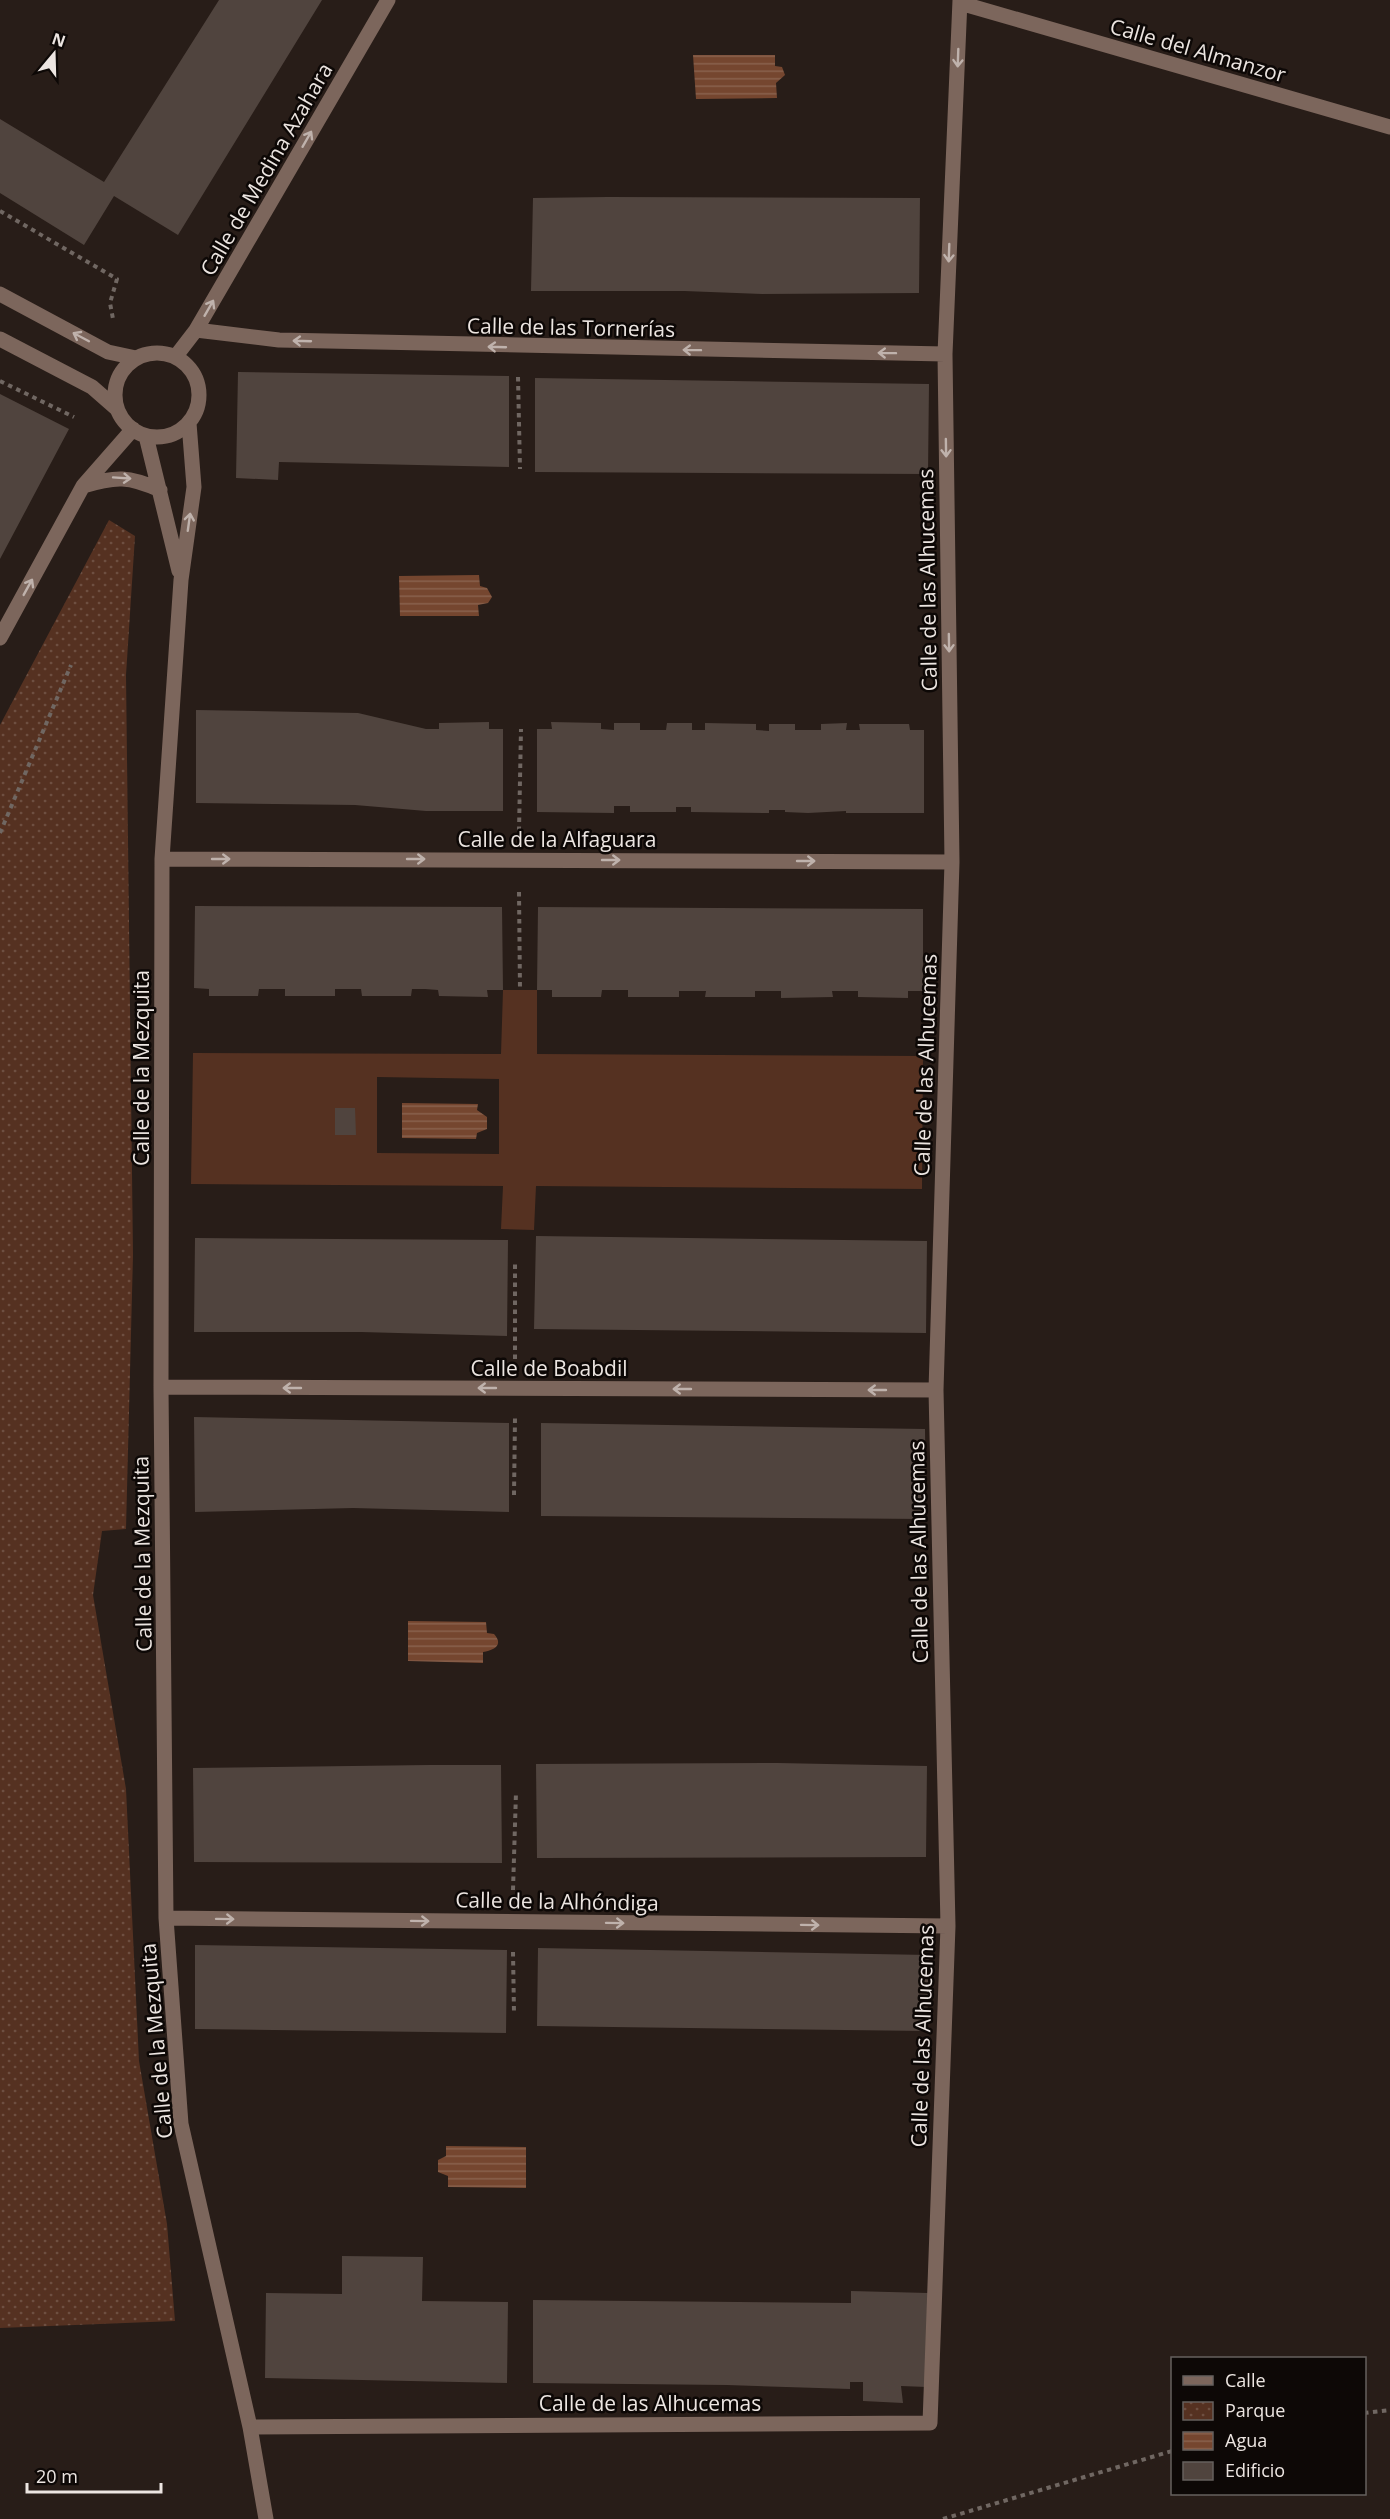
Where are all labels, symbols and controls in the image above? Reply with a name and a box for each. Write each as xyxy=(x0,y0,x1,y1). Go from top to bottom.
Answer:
street label: Calle del Almanzor xyxy=(1107,11,1290,89)
north arrow xyxy=(24,24,84,84)
text: N xyxy=(49,27,69,52)
one-way arrow xyxy=(952,48,963,68)
street label: Calle de Medina Azahara xyxy=(194,58,338,280)
one-way arrow xyxy=(301,131,313,148)
one-way arrow xyxy=(944,243,955,263)
one-way arrow xyxy=(203,300,215,317)
street label: Calle de las Tornerías xyxy=(467,311,675,343)
one-way arrow xyxy=(73,331,91,343)
one-way arrow xyxy=(292,335,312,347)
one-way arrow xyxy=(487,341,507,352)
one-way arrow xyxy=(682,344,702,356)
one-way arrow xyxy=(877,347,897,359)
one-way arrow xyxy=(941,438,952,458)
street label: Calle de las Alhucemas xyxy=(911,468,943,692)
one-way arrow xyxy=(112,473,132,484)
one-way arrow xyxy=(183,513,194,532)
one-way arrow xyxy=(22,579,34,596)
one-way arrow xyxy=(943,633,955,653)
street label: Calle de la Alfaguara xyxy=(458,825,656,853)
one-way arrow xyxy=(210,853,230,865)
one-way arrow xyxy=(405,853,425,865)
one-way arrow xyxy=(600,854,620,866)
one-way arrow xyxy=(795,855,815,867)
street label: Calle de las Alhucemas xyxy=(907,953,943,1177)
street label: Calle de la Mezquita xyxy=(127,970,155,1166)
street label: Calle de Boabdil xyxy=(470,1354,628,1382)
one-way arrow xyxy=(283,1382,303,1394)
one-way arrow xyxy=(478,1382,498,1394)
one-way arrow xyxy=(673,1383,693,1395)
one-way arrow xyxy=(868,1384,888,1396)
street label: Calle de las Alhucemas xyxy=(902,1440,934,1664)
street label: Calle de la Mezquita xyxy=(126,1456,158,1652)
street label: Calle de la Alhóndiga xyxy=(455,1885,659,1917)
one-way arrow xyxy=(214,1913,234,1924)
one-way arrow xyxy=(409,1915,429,1926)
one-way arrow xyxy=(604,1917,624,1929)
one-way arrow xyxy=(799,1919,819,1931)
street label: Calle de las Alhucemas xyxy=(904,1924,940,2148)
street label: Calle de la Mezquita xyxy=(134,1942,178,2140)
legend xyxy=(1171,2357,1366,2495)
text: Calle xyxy=(1225,2368,1266,2392)
street label: Calle de las Alhucemas xyxy=(539,2389,761,2417)
text: Parque xyxy=(1225,2398,1285,2422)
text: Agua xyxy=(1225,2428,1267,2452)
scale bar xyxy=(27,2456,160,2494)
text: Edificio xyxy=(1225,2458,1285,2482)
text: 20 m xyxy=(36,2464,78,2488)

